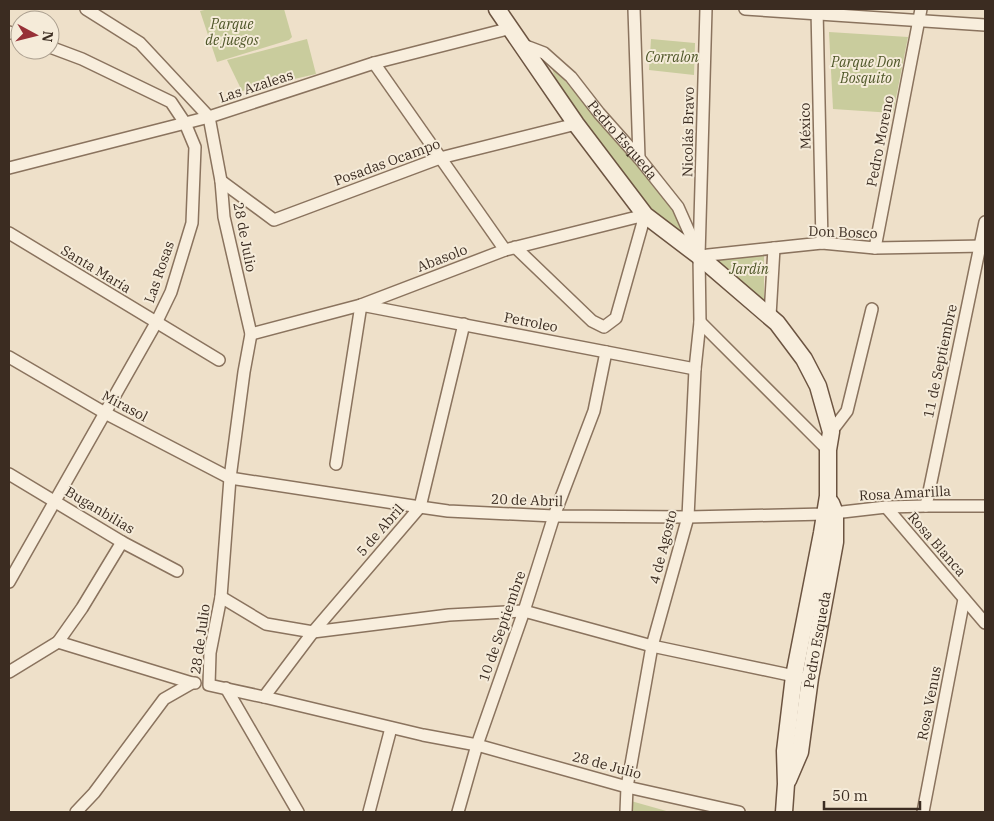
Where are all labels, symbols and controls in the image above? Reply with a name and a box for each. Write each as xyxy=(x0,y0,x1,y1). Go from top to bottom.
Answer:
north arrow xyxy=(10,10,60,60)
park label: Parque de juegos xyxy=(205,15,259,49)
text: N xyxy=(38,30,58,43)
park label: Corralon xyxy=(645,48,699,66)
park label: Parque Don Bosquito xyxy=(830,53,901,87)
street label: Las Azaleas xyxy=(217,66,296,106)
street label: Nicolás Bravo xyxy=(678,87,698,177)
street label: Pedro Moreno xyxy=(862,94,898,188)
street label: Pedro Esqueda xyxy=(584,97,662,183)
street label: México xyxy=(796,102,814,150)
street label: Posadas Ocampo xyxy=(331,134,443,190)
street label: 28 de Julio xyxy=(229,201,261,274)
street label: Don Bosco xyxy=(808,222,878,242)
street label: Las Rosas xyxy=(140,238,178,305)
street label: Abasolo xyxy=(414,240,470,276)
street label: Santa María xyxy=(58,241,135,297)
park label: Jardín xyxy=(728,260,769,278)
street label: 11 de Septiembre xyxy=(919,302,961,420)
street label: Petroleo xyxy=(502,308,560,336)
street label: Mirasol xyxy=(99,386,151,426)
street label: Buganbilias xyxy=(62,482,138,538)
street label: Rosa Amarilla xyxy=(859,482,952,504)
street label: 20 de Abril xyxy=(491,490,563,510)
street label: 5 de Abril xyxy=(352,500,408,560)
street label: 4 de Agosto xyxy=(645,508,681,586)
street label: Rosa Blanca xyxy=(904,508,970,580)
street label: 10 de Septiembre xyxy=(475,568,529,684)
street label: Pedro Esqueda xyxy=(800,589,835,690)
street label: 28 de Julio xyxy=(186,603,214,675)
street label: Rosa Venus xyxy=(913,664,945,742)
street label: 28 de Julio xyxy=(570,747,644,783)
scale bar xyxy=(824,778,920,810)
text: 50 m xyxy=(832,786,868,805)

